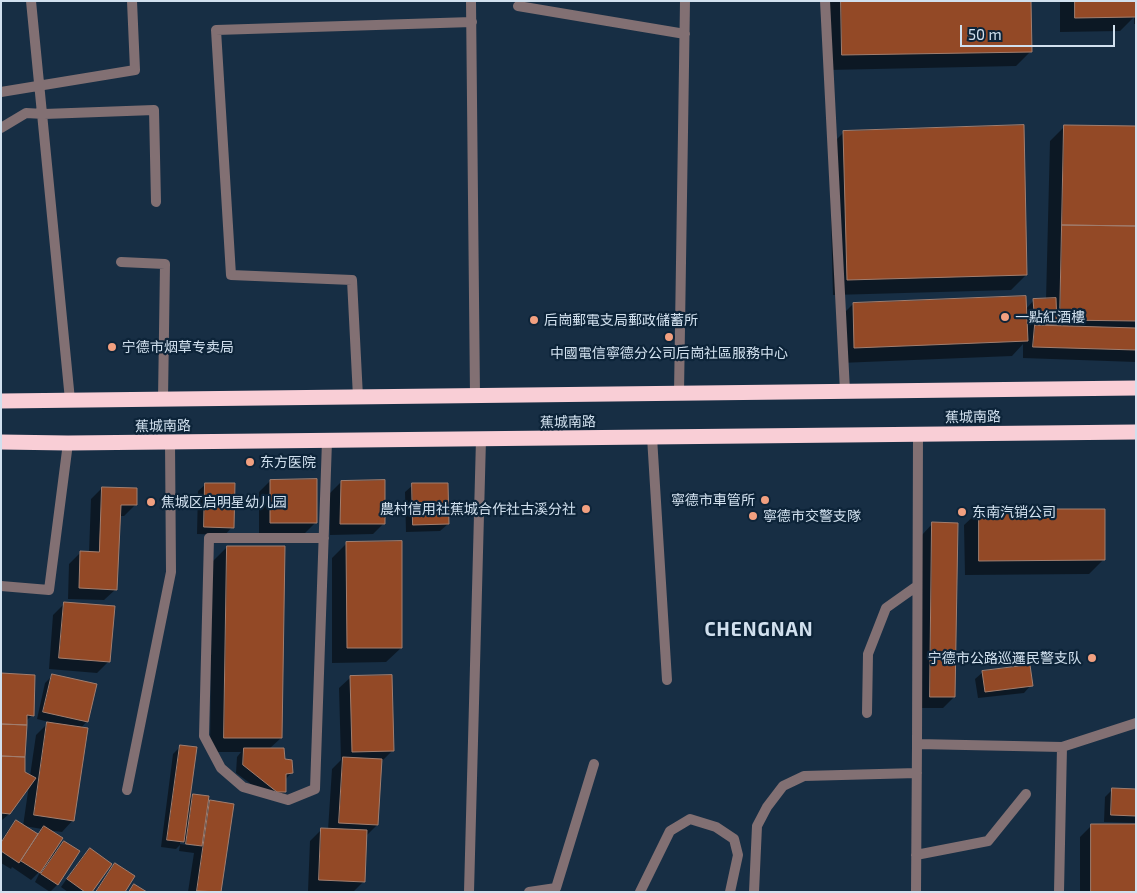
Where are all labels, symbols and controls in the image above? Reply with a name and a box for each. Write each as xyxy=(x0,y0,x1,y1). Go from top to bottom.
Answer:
scale bar xyxy=(962,15,1117,47)
text: 50 m xyxy=(968,25,1002,43)
place label: 一點紅酒樓 xyxy=(1015,309,1085,325)
marker: 一點紅酒樓 xyxy=(999,311,1011,323)
place label: 后崗郵電支局郵政儲蓄所 xyxy=(544,312,698,328)
marker: 后崗郵電支局郵政儲蓄所 xyxy=(528,314,540,326)
marker: 中國電信寧德分公司后崗社區服務中心 xyxy=(663,331,675,343)
place label: 宁德市烟草专卖局 xyxy=(122,339,234,355)
marker: 宁德市烟草专卖局 xyxy=(106,341,118,353)
place label: 中國電信寧德分公司后崗社區服務中心 xyxy=(550,345,788,361)
street label: 蕉城南路 xyxy=(945,408,1001,426)
street label: 蕉城南路 xyxy=(540,413,596,431)
street label: 蕉城南路 xyxy=(135,417,191,435)
place label: 东方医院 xyxy=(260,454,316,470)
marker: 东方医院 xyxy=(244,456,256,468)
place label: 寧德市車管所 xyxy=(671,492,755,508)
place label: 焦城区启明星幼儿园 xyxy=(161,494,287,510)
marker: 寧德市車管所 xyxy=(759,494,771,506)
marker: 焦城区启明星幼儿园 xyxy=(145,496,157,508)
place label: 農村信用社蕉城合作社古溪分社 xyxy=(380,501,576,517)
marker: 農村信用社蕉城合作社古溪分社 xyxy=(580,503,592,515)
place label: 东南汽销公司 xyxy=(972,504,1056,520)
marker: 东南汽销公司 xyxy=(956,506,968,518)
place label: 寧德市交警支隊 xyxy=(763,508,861,524)
marker: 寧德市交警支隊 xyxy=(747,510,759,522)
district label: CHENGNAN xyxy=(703,619,815,641)
place label: 宁德市公路巡邏民警支队 xyxy=(928,650,1082,666)
marker: 宁德市公路巡邏民警支队 xyxy=(1086,652,1098,664)

